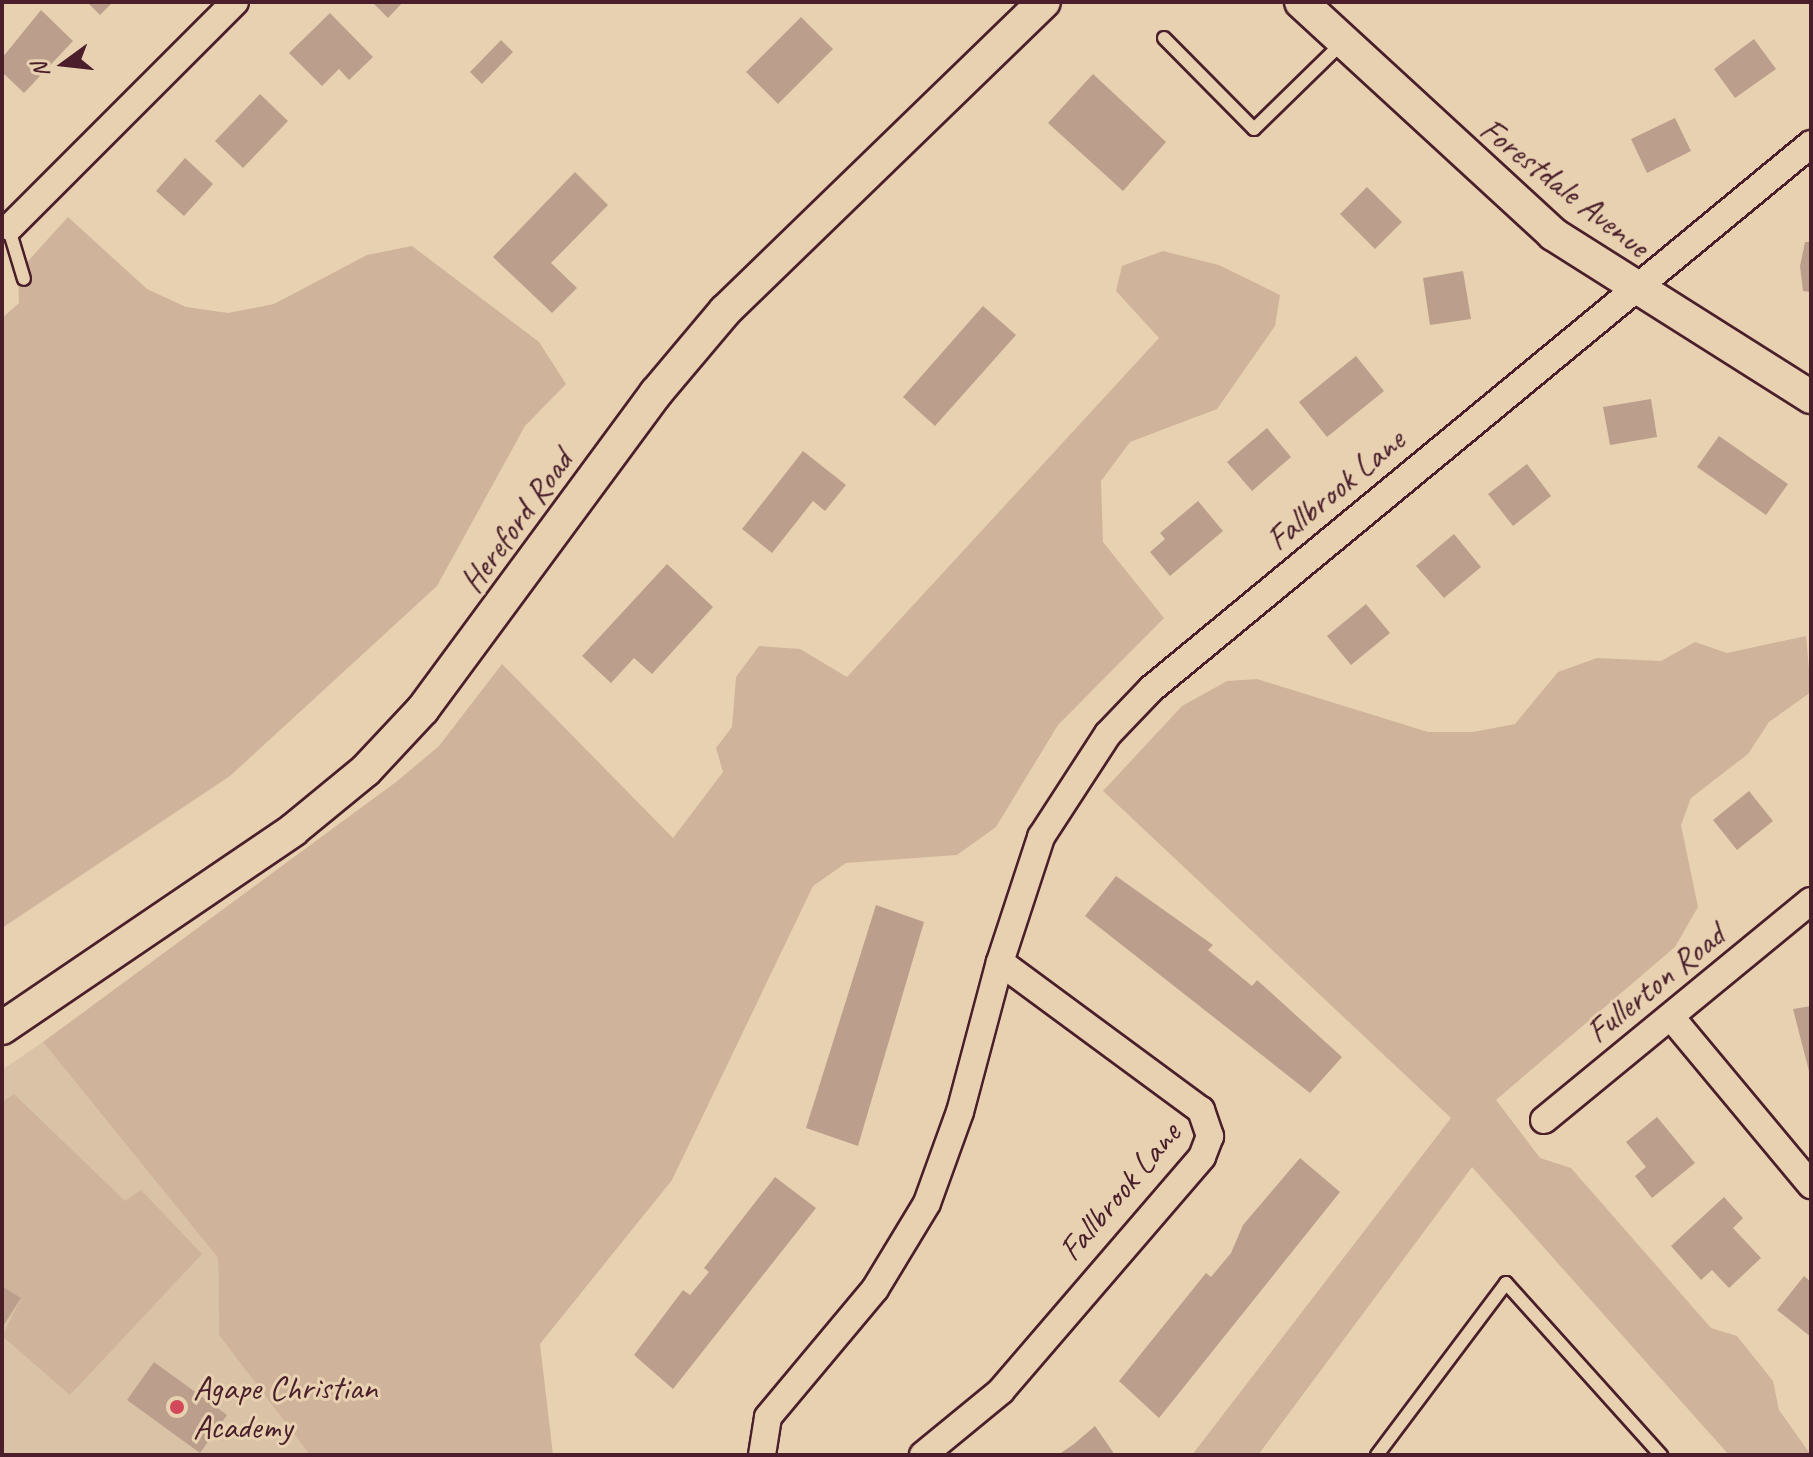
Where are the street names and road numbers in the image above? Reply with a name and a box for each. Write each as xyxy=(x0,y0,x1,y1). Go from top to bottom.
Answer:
street label: Forestdale Avenue xyxy=(1472,108,1658,266)
street label: Fallbrook Lane xyxy=(1257,419,1413,559)
street label: Hereford Road xyxy=(451,442,581,600)
street label: Fullerton Road xyxy=(1577,915,1733,1051)
street label: Fallbrook Lane xyxy=(1049,1113,1189,1269)

